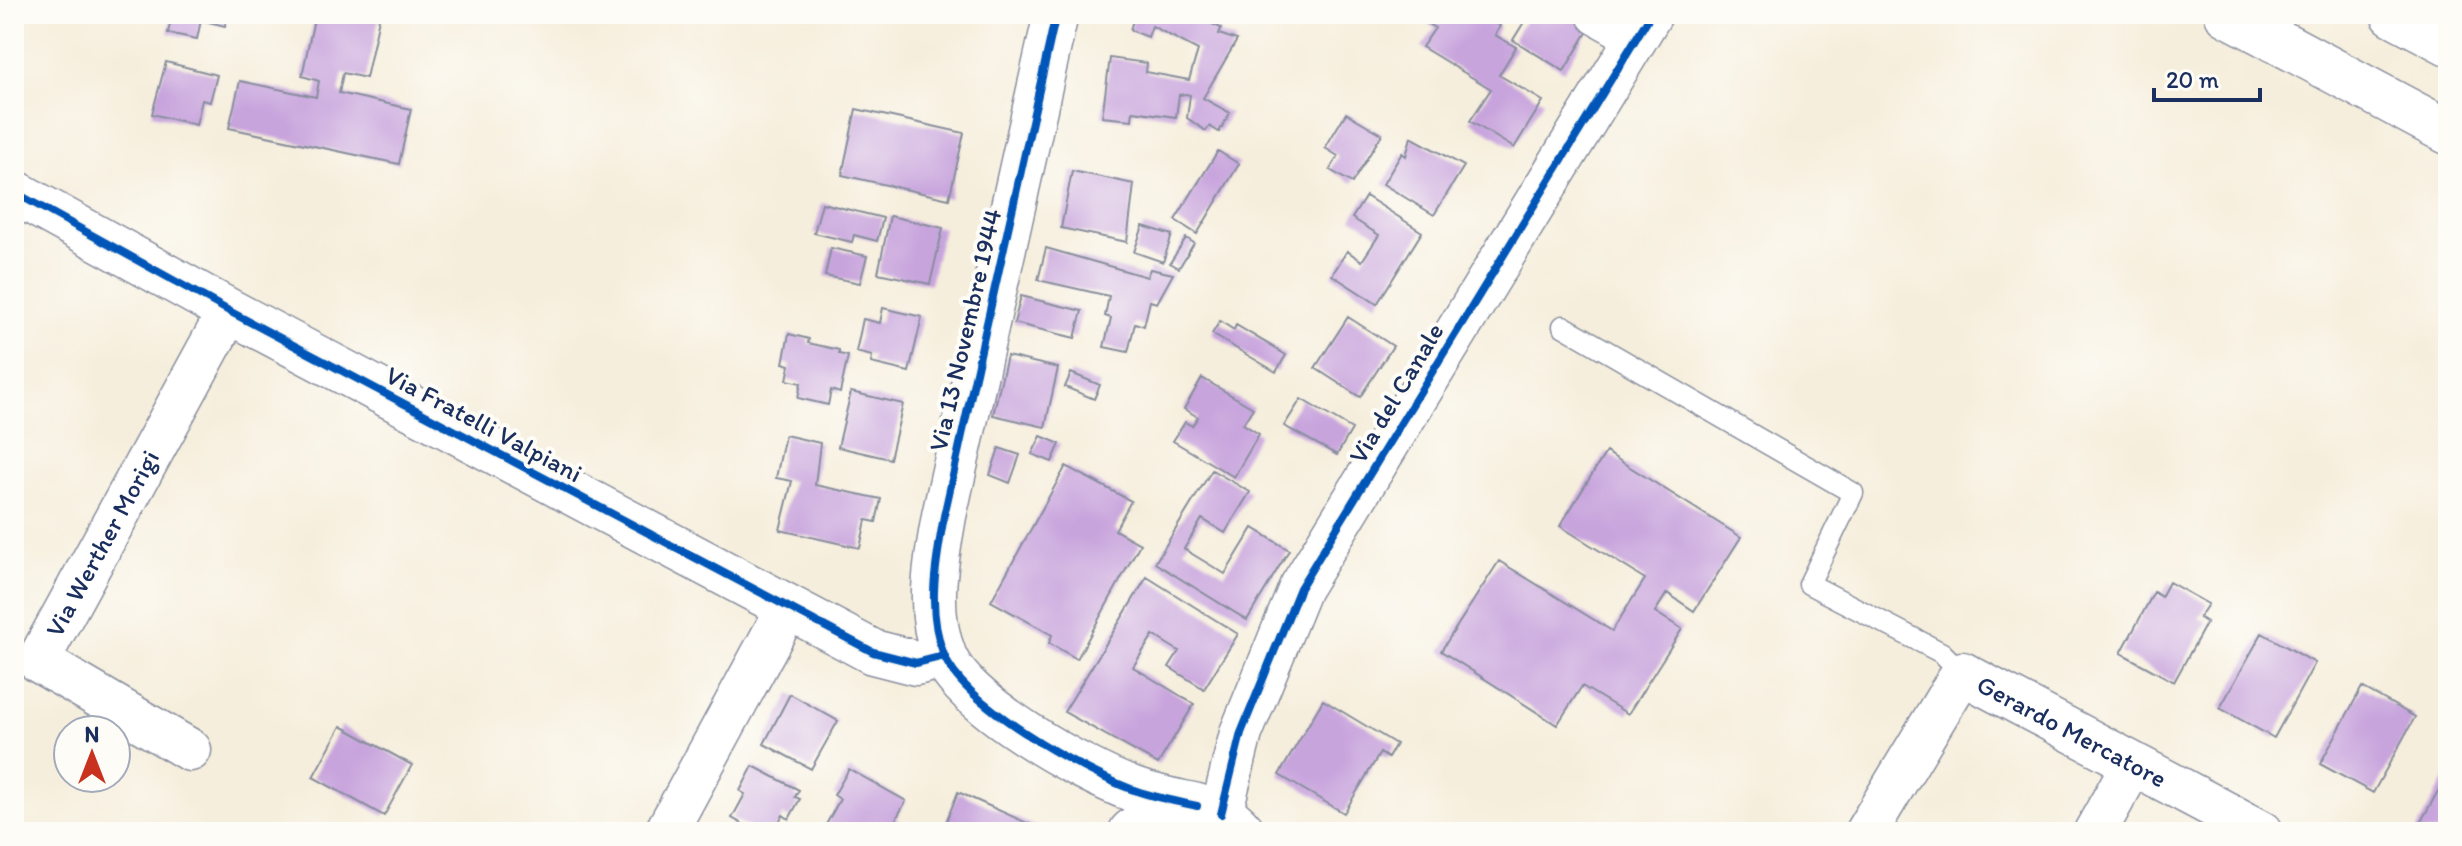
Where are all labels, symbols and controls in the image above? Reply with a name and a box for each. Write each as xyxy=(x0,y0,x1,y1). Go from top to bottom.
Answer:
scale bar xyxy=(2154,52,2260,102)
text: 20 m xyxy=(2166,65,2219,94)
street label: Via 13 Novembre 1944 xyxy=(922,205,1009,454)
street label: Via del Canale xyxy=(1341,317,1451,469)
street label: Via Fratelli Valpiani xyxy=(380,359,588,489)
street label: Via Werther Morigi xyxy=(38,445,166,642)
street label: Gerardo Mercatore xyxy=(1971,668,2172,795)
north arrow xyxy=(52,714,132,794)
text: N xyxy=(85,721,99,748)

